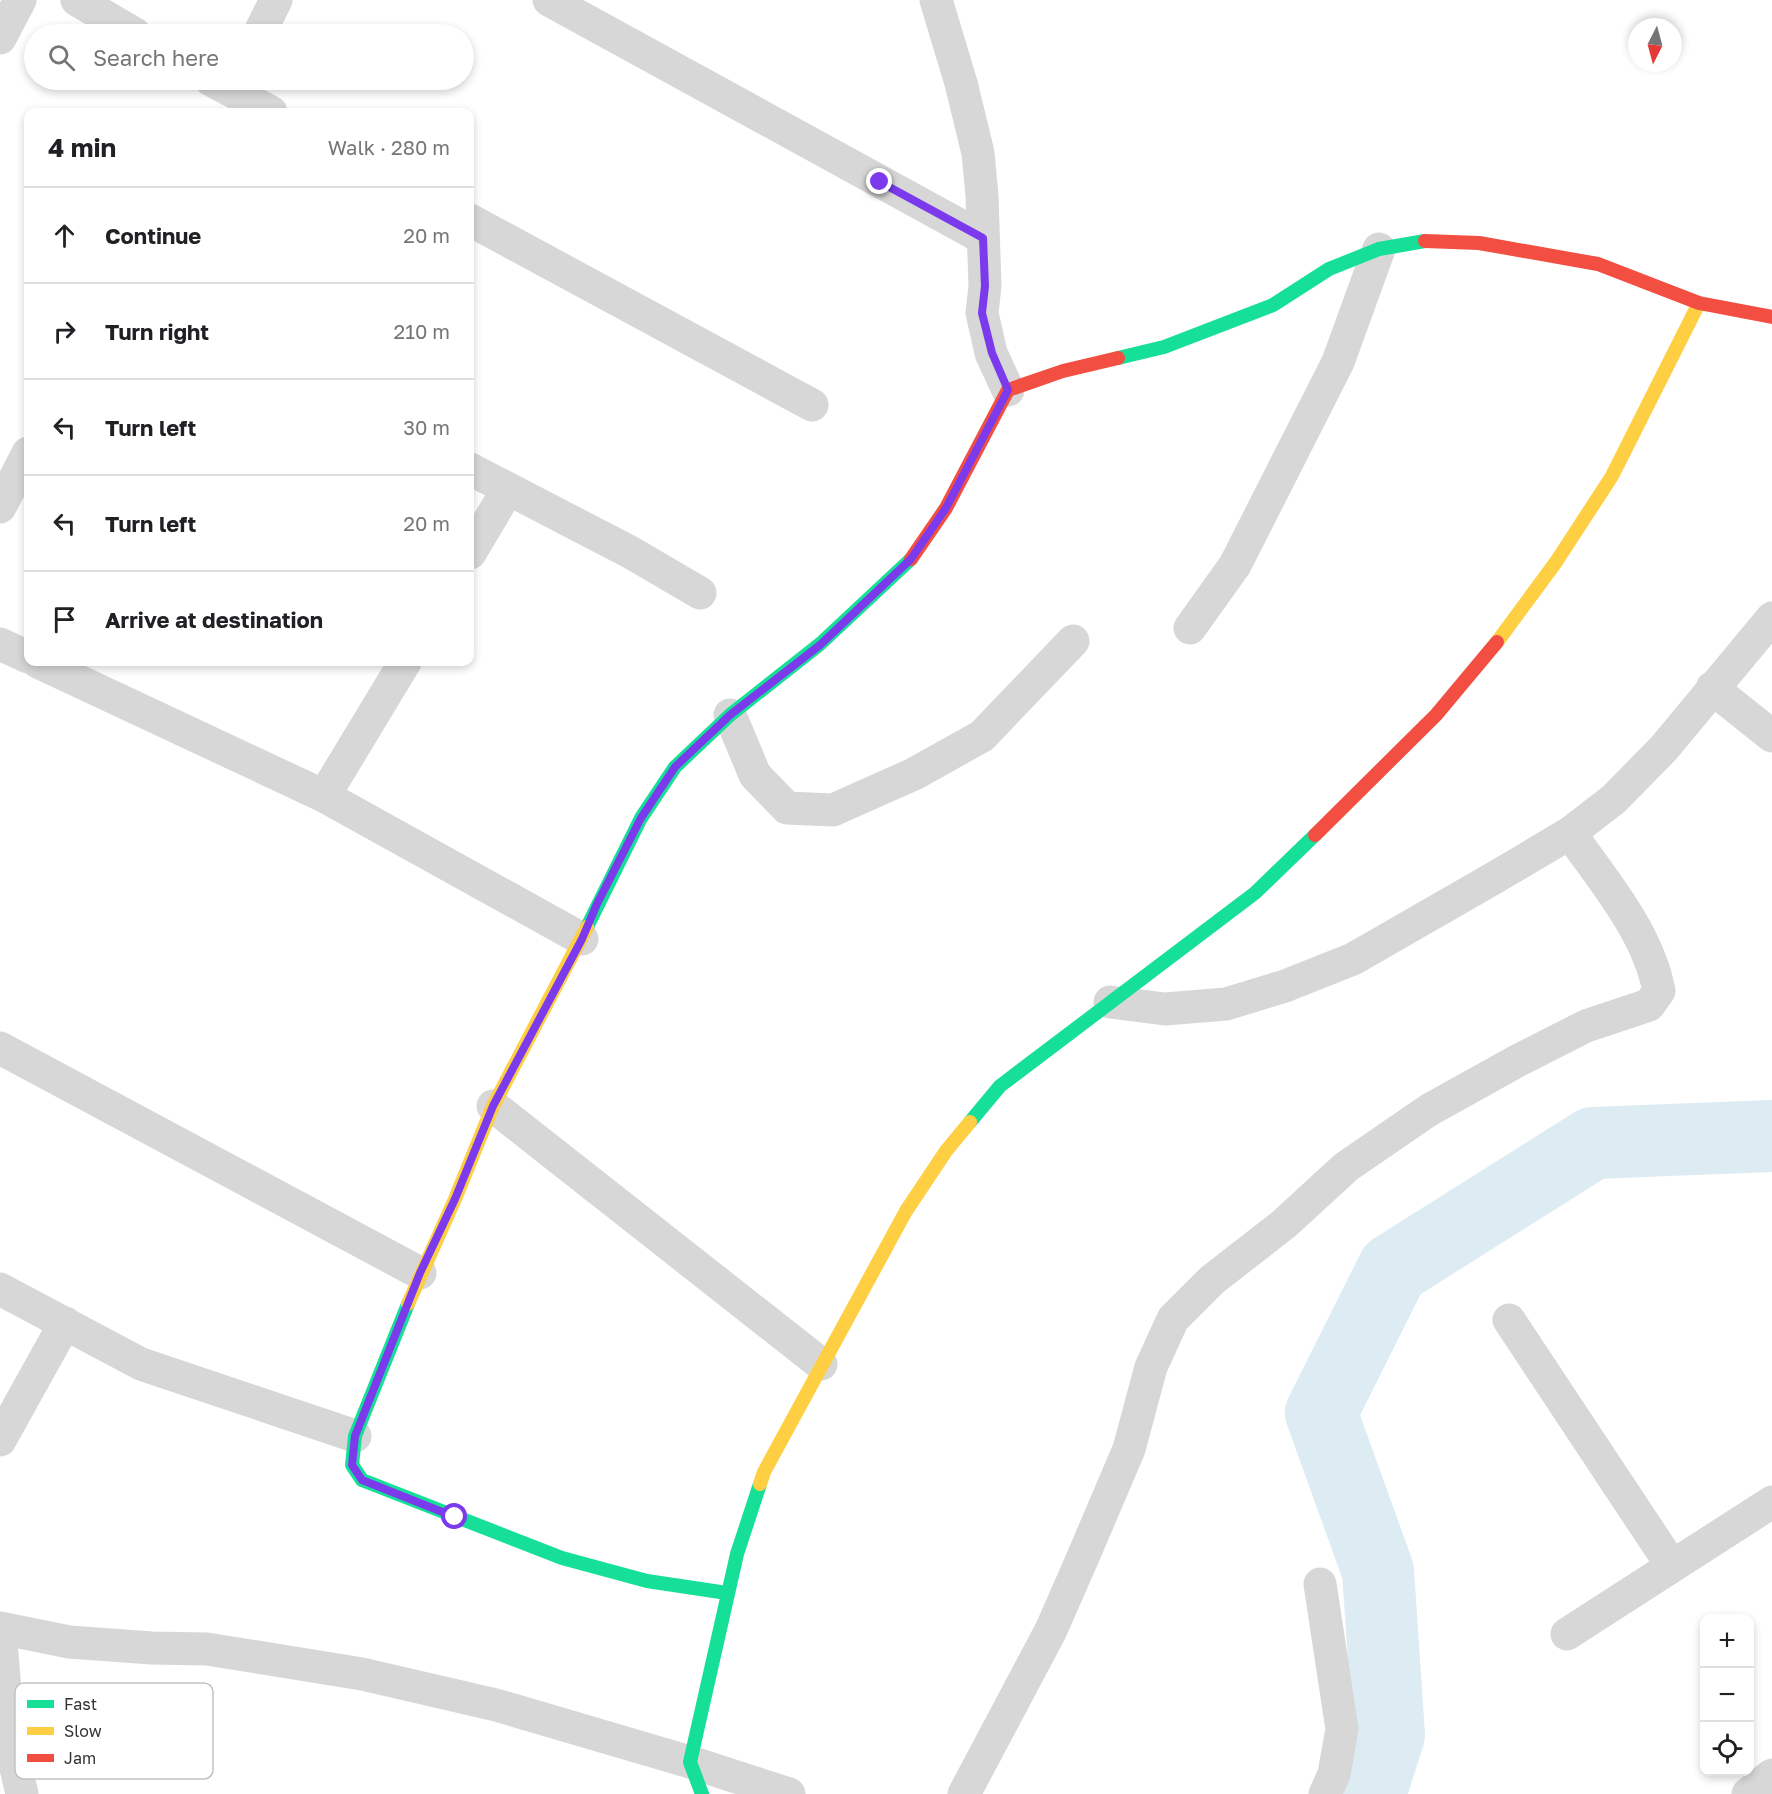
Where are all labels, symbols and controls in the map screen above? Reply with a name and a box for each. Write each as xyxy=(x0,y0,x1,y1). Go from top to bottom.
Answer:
north arrow xyxy=(1628,18,1682,72)
search box xyxy=(24,24,474,90)
icon: search xyxy=(45,41,78,74)
text: Search here xyxy=(93,44,219,71)
text: 4 min xyxy=(48,132,116,163)
text: Walk · 280 m xyxy=(328,135,450,159)
route end xyxy=(866,168,892,194)
icon: ahead xyxy=(48,219,81,252)
text: Continue xyxy=(105,222,201,249)
text: 20 m xyxy=(403,223,450,247)
icon: right xyxy=(48,315,81,348)
text: Turn right xyxy=(105,318,209,345)
text: 210 m xyxy=(394,319,450,343)
icon: left xyxy=(48,411,81,444)
text: Turn left xyxy=(105,414,196,441)
text: 30 m xyxy=(403,415,450,439)
icon: left xyxy=(48,507,81,540)
text: Turn left xyxy=(105,510,196,537)
text: 20 m xyxy=(403,511,450,535)
icon: arrive xyxy=(48,603,81,636)
text: Arrive at destination xyxy=(105,606,323,633)
route start xyxy=(441,1503,467,1529)
map controls xyxy=(1700,1614,1754,1776)
button: + xyxy=(1700,1614,1754,1668)
button: − xyxy=(1700,1668,1754,1722)
legend xyxy=(15,1683,213,1779)
text: Fast xyxy=(64,1694,97,1714)
text: Slow xyxy=(64,1721,102,1741)
button: locate xyxy=(1700,1722,1754,1776)
text: Jam xyxy=(64,1748,96,1768)

